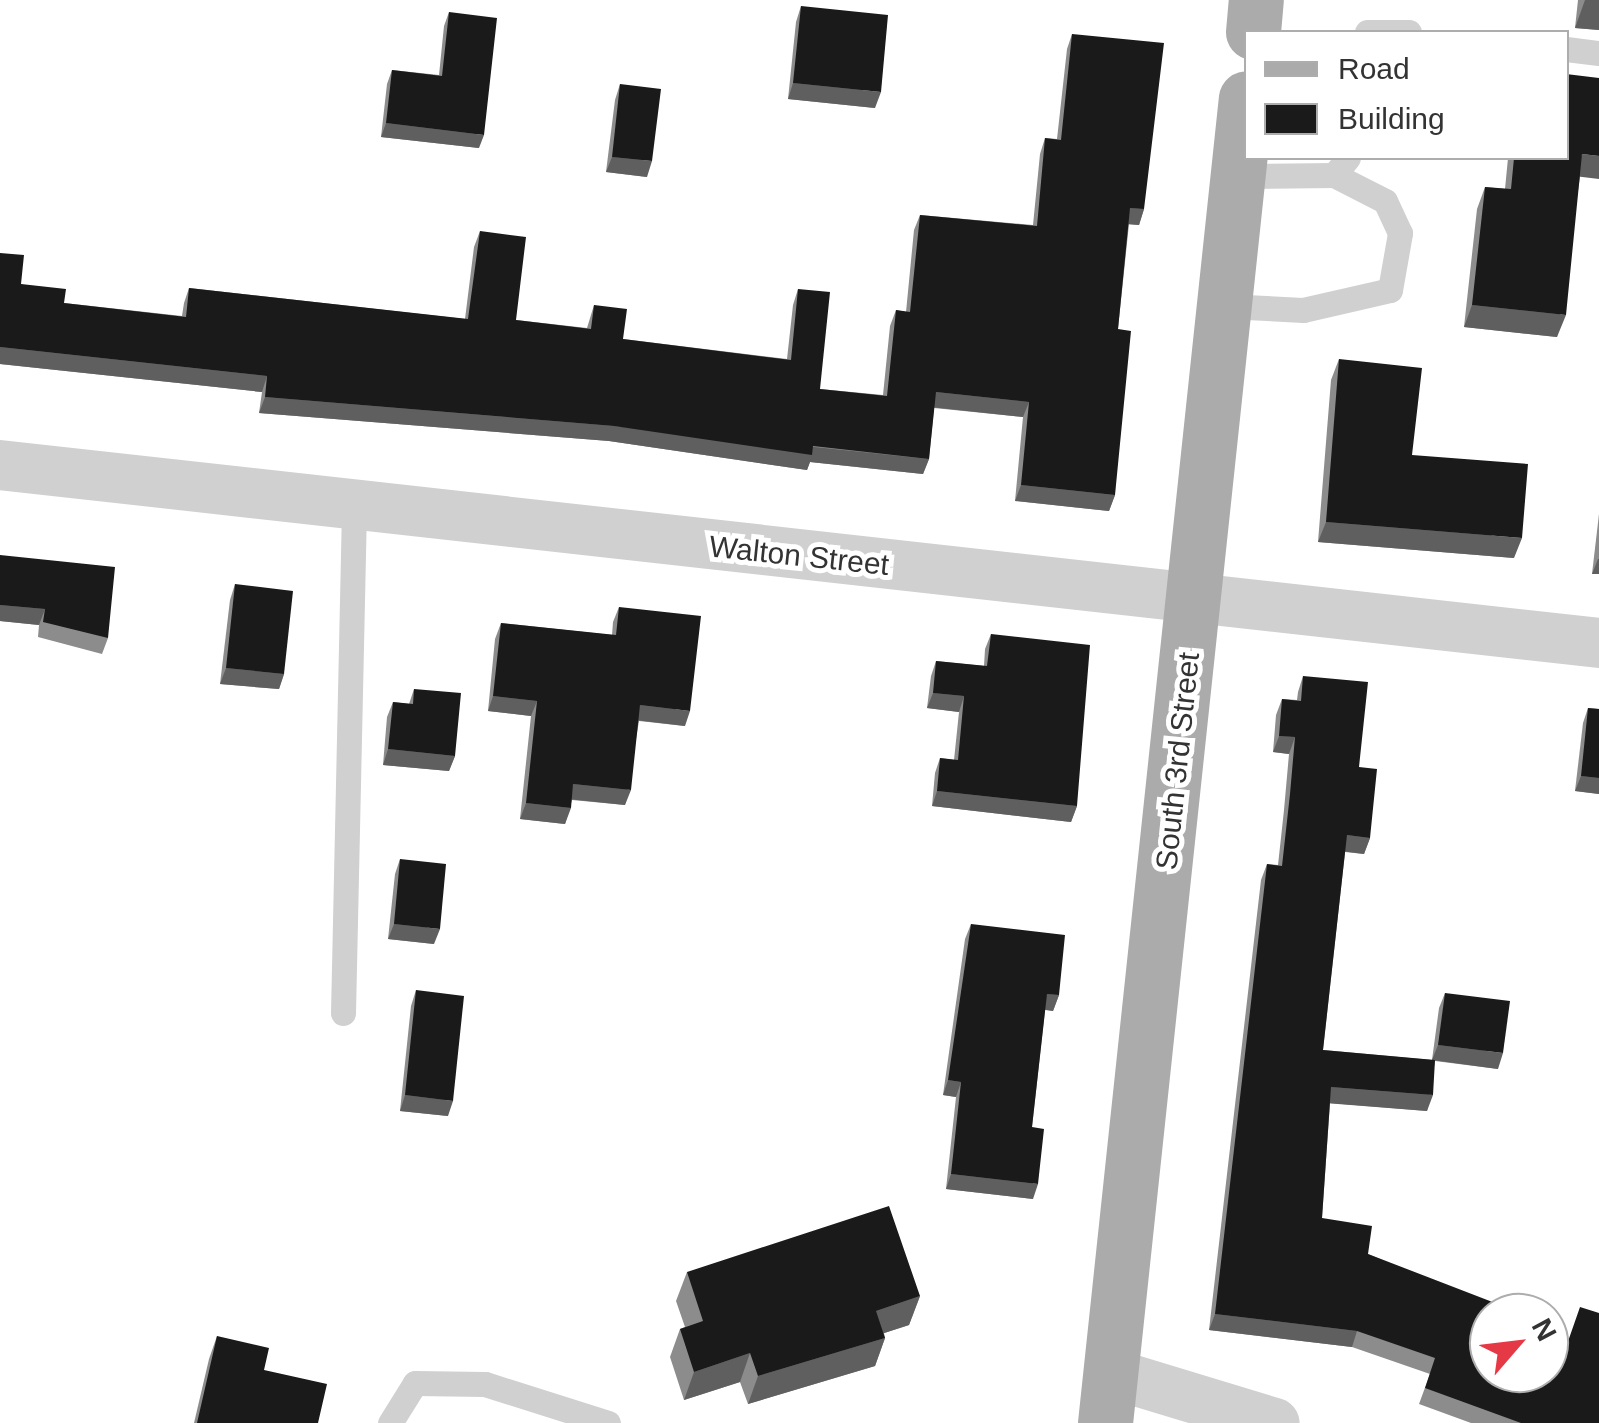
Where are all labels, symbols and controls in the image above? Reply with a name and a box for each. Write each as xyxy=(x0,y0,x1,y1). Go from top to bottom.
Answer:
legend xyxy=(1244,30,1569,160)
text: Road xyxy=(1338,52,1410,85)
text: Building xyxy=(1338,102,1445,135)
street label: Walton Street xyxy=(707,529,891,583)
street label: South 3rd Street xyxy=(1149,650,1207,872)
north arrow xyxy=(1469,1293,1569,1393)
text: N xyxy=(1526,1313,1563,1346)

